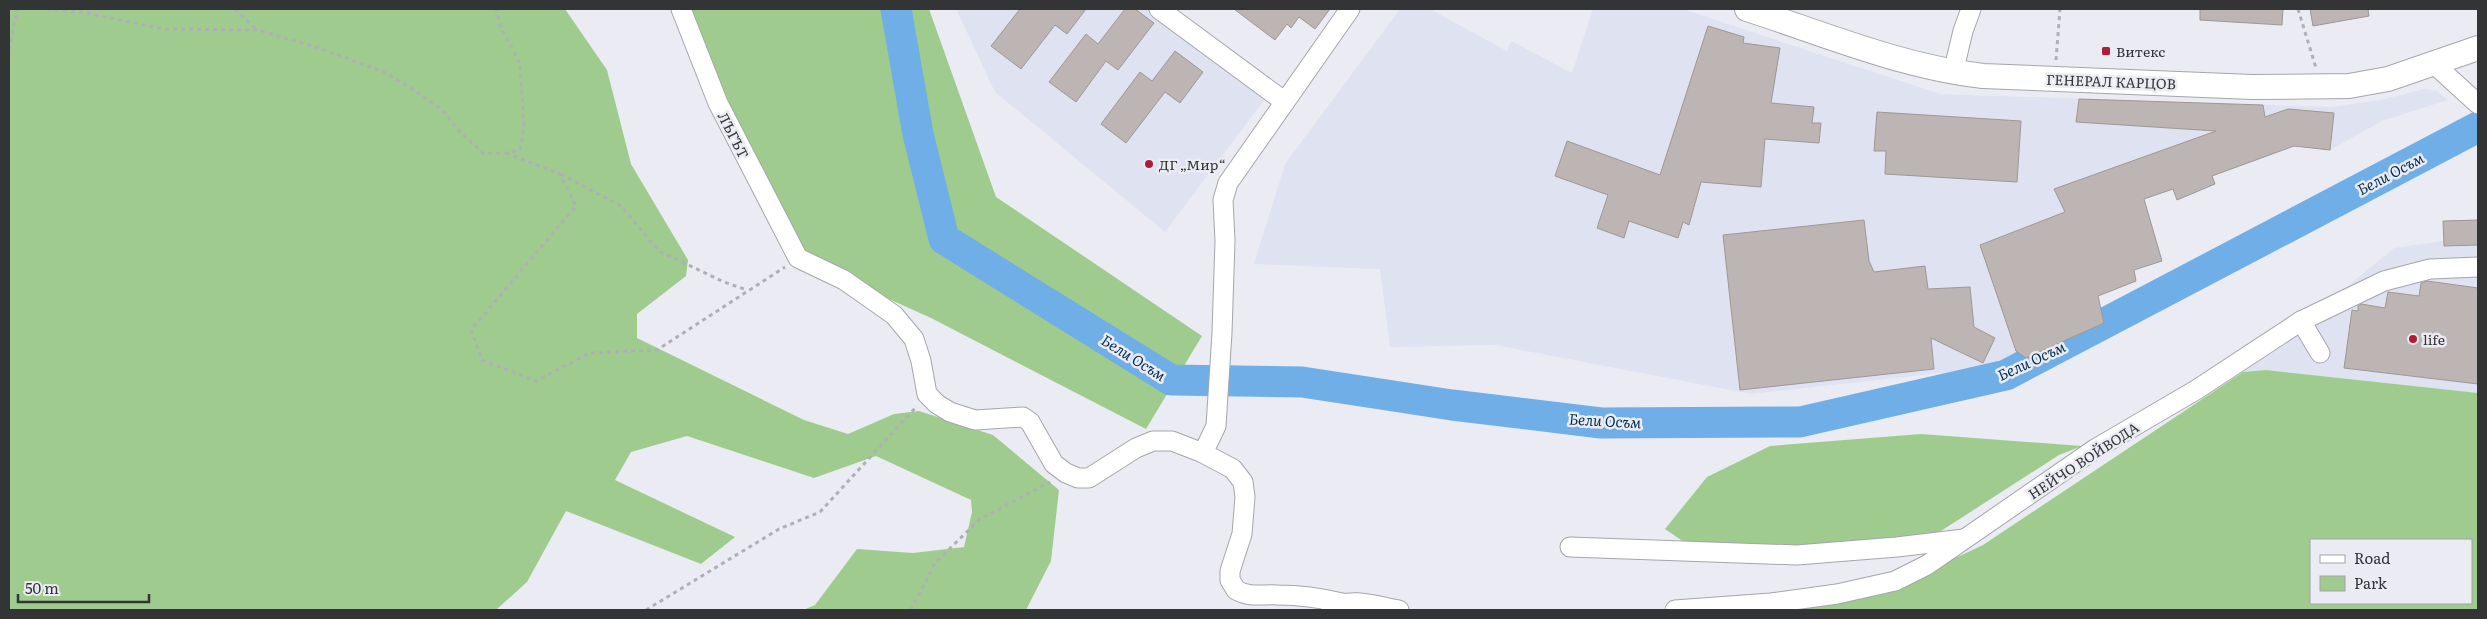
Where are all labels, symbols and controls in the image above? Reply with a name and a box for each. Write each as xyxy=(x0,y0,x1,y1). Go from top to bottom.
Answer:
place label: Витекс xyxy=(2116,41,2165,61)
marker: Витекс xyxy=(2100,45,2112,57)
street label: ГЕНЕРАЛ КАРЦОВ xyxy=(2046,69,2176,93)
street label: ЛЪГЪТ xyxy=(714,108,754,162)
water label: Бели Осъм xyxy=(2353,146,2428,200)
place label: ДГ „Мир“ xyxy=(1159,154,1226,174)
marker: ДГ „Мир“ xyxy=(1143,158,1155,170)
water label: Бели Осъм xyxy=(1097,328,1171,386)
place label: life xyxy=(2423,329,2445,349)
marker: life xyxy=(2407,333,2419,345)
water label: Бели Осъм xyxy=(1993,334,2069,386)
water label: Бели Осъм xyxy=(1568,407,1642,433)
street label: НЕЙЧО ВОЙВОДА xyxy=(2024,416,2143,503)
legend xyxy=(2310,539,2472,604)
text: Road xyxy=(2354,546,2390,569)
text: Park xyxy=(2354,571,2388,594)
scale bar xyxy=(18,572,149,604)
text: 50 m xyxy=(25,576,59,599)

